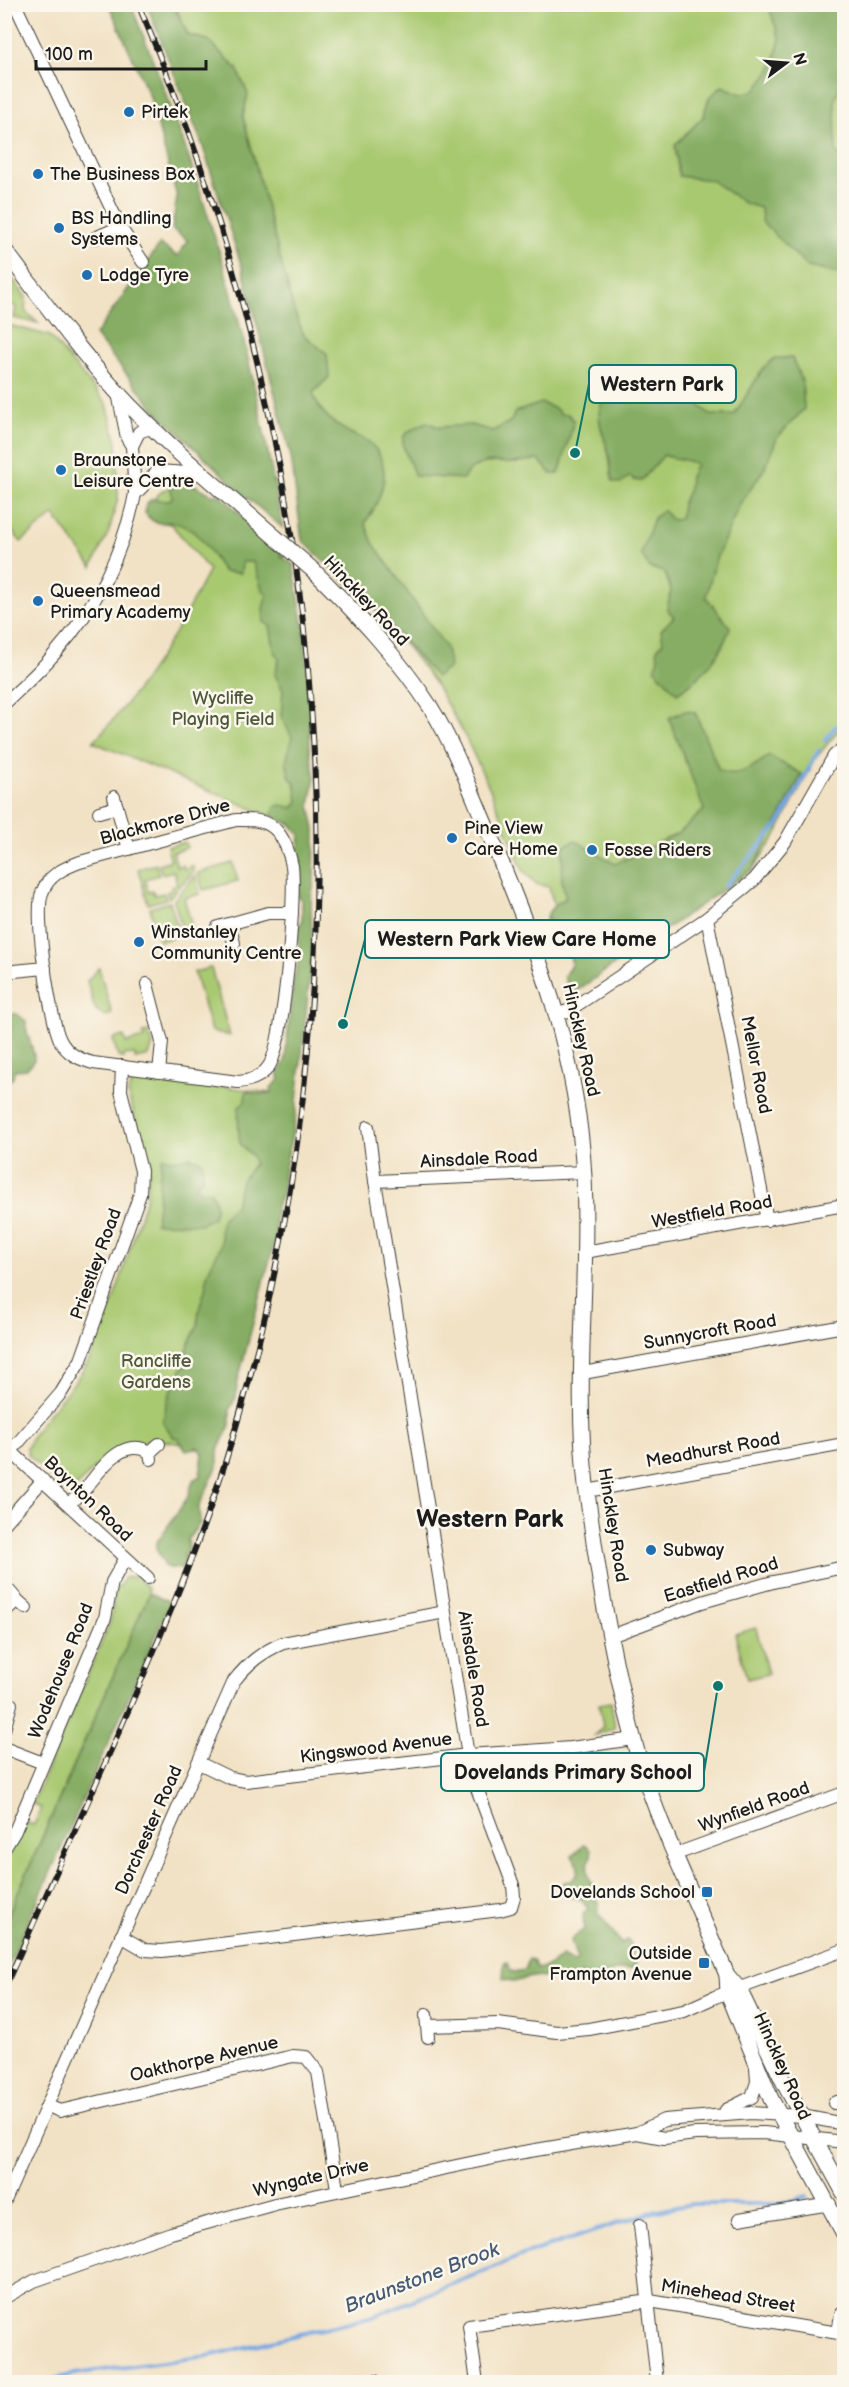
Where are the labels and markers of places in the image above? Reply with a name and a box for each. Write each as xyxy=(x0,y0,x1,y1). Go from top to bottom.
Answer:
place label: Pirtek xyxy=(141,102,188,123)
marker: Pirtek xyxy=(122,105,136,119)
place label: The Business Box xyxy=(50,164,196,185)
marker: The Business Box xyxy=(31,167,45,181)
place label: BS Handling Systems xyxy=(71,208,172,250)
marker: BS Handling Systems xyxy=(52,221,66,235)
place label: Lodge Tyre xyxy=(99,265,189,286)
marker: Lodge Tyre xyxy=(80,268,94,282)
callout: Western Park xyxy=(589,365,736,403)
place label: Braunstone Leisure Centre xyxy=(73,450,195,492)
marker: Braunstone Leisure Centre xyxy=(54,463,68,477)
place label: Queensmead Primary Academy xyxy=(50,581,192,623)
marker: Queensmead Primary Academy xyxy=(31,594,45,608)
place label: Pine View Care Home xyxy=(464,818,558,860)
marker: Pine View Care Home xyxy=(445,831,459,845)
place label: Fosse Riders xyxy=(604,840,711,861)
marker: Fosse Riders xyxy=(585,843,599,857)
callout: Western Park View Care Home xyxy=(365,920,669,958)
place label: Winstanley Community Centre xyxy=(151,922,302,964)
marker: Winstanley Community Centre xyxy=(132,935,146,949)
place label: Subway xyxy=(663,1540,725,1561)
marker: Subway xyxy=(644,1543,658,1557)
callout: Dovelands Primary School xyxy=(441,1753,704,1791)
place label: Dovelands School xyxy=(550,1882,695,1903)
marker: Dovelands School xyxy=(700,1885,714,1899)
place label: Outside Frampton Avenue xyxy=(549,1943,692,1985)
marker: Outside Frampton Avenue xyxy=(697,1956,711,1970)

